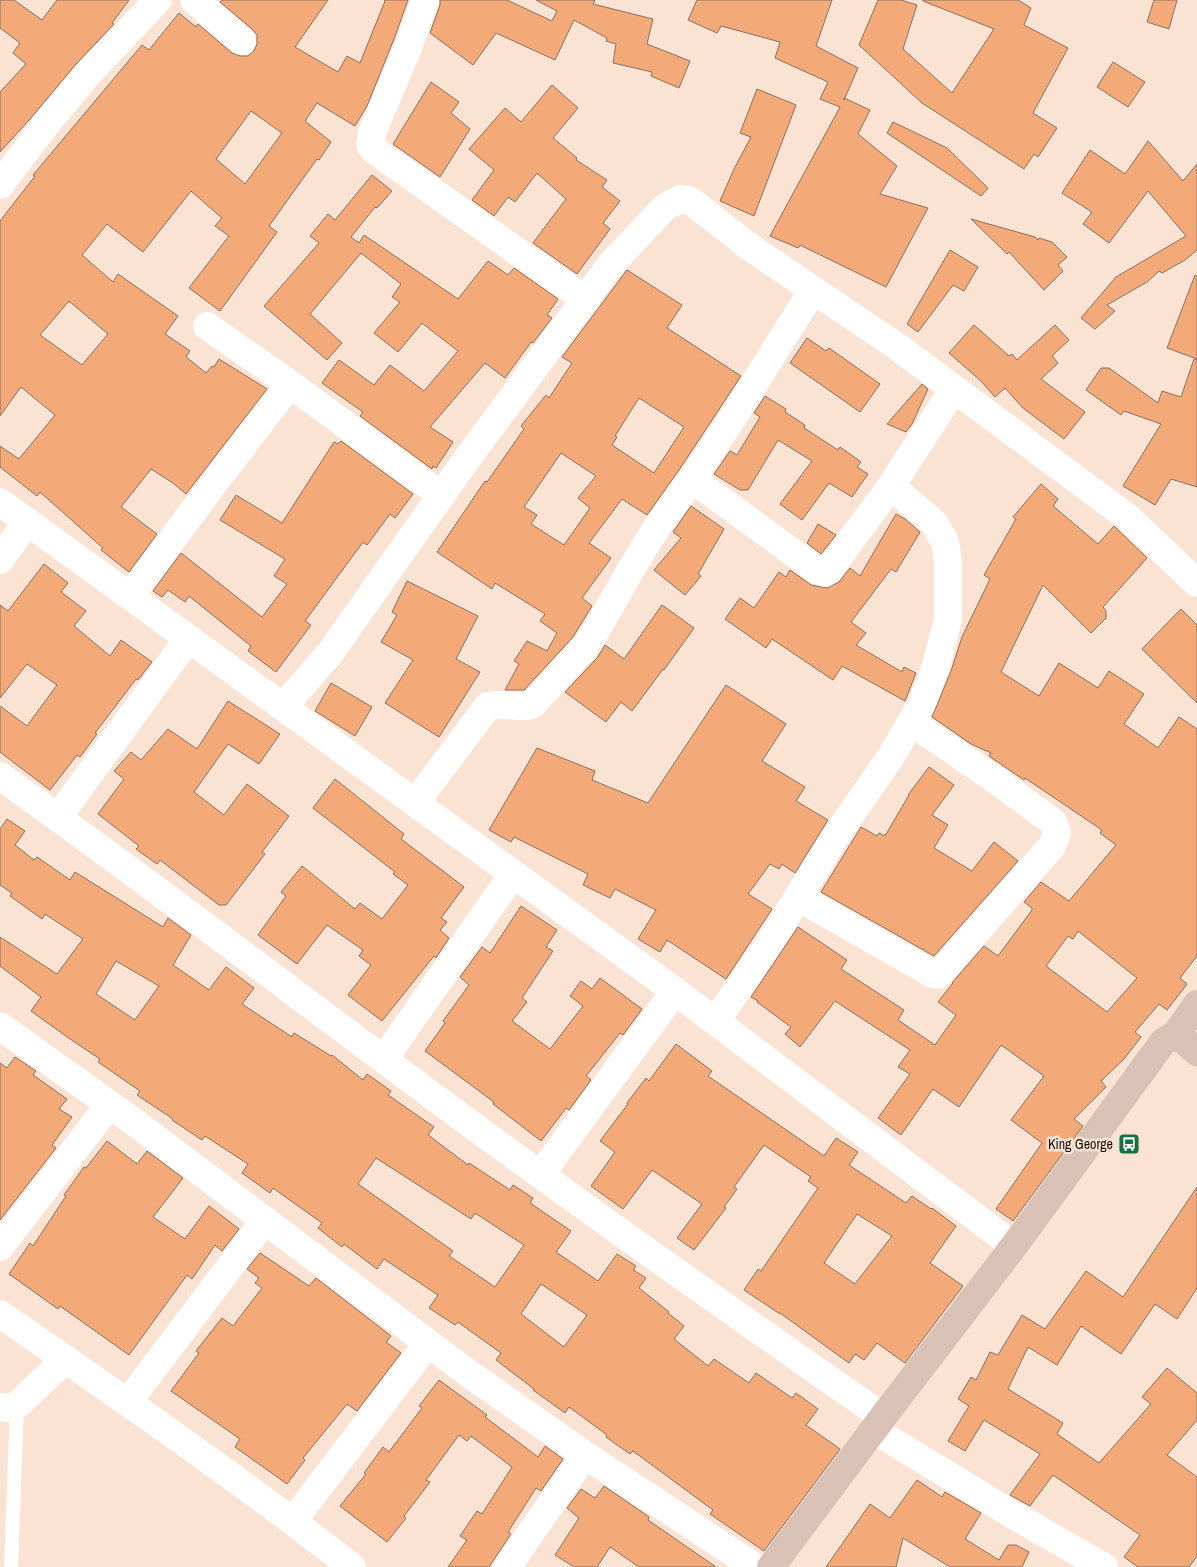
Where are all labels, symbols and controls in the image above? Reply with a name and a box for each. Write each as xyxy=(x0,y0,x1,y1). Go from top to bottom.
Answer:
bus stop icon: King George xyxy=(1117,1132,1141,1156)
place label: King George xyxy=(1048,1135,1113,1153)

